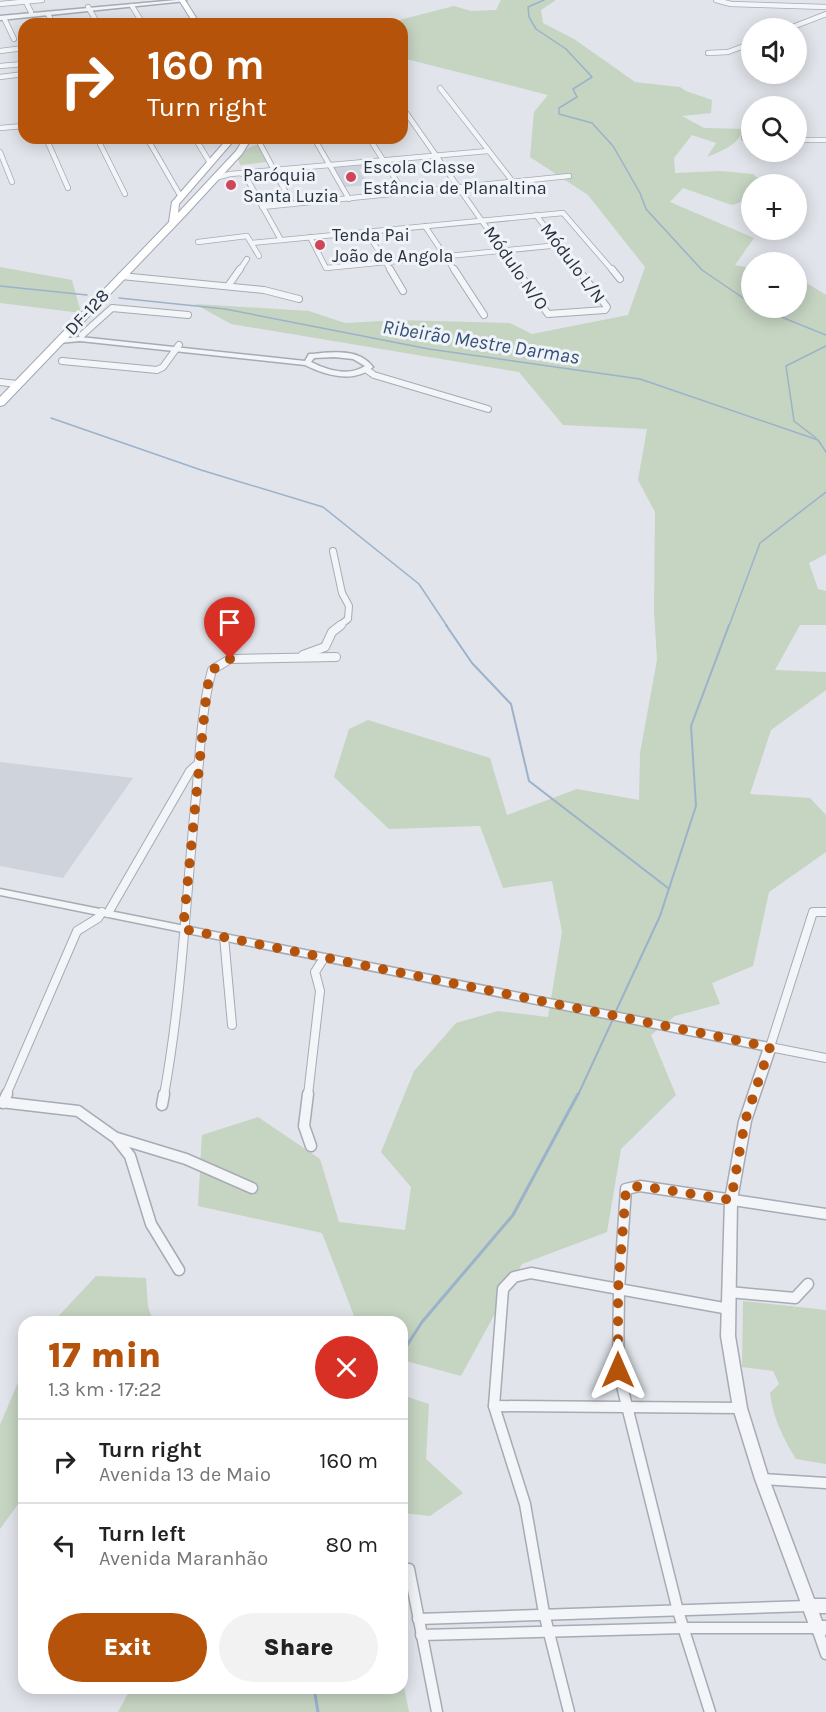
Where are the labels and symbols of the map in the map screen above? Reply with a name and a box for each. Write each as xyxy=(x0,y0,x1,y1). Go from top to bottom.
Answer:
place label: Escola Classe Estância de Planaltina xyxy=(363,156,547,199)
place label: Paróquia Santa Luzia xyxy=(243,164,339,207)
marker: Escola Classe Estância de Planaltina xyxy=(344,170,358,184)
marker: Paróquia Santa Luzia xyxy=(224,178,238,192)
street label: Módulo L/N xyxy=(536,219,610,307)
street label: Módulo N/O xyxy=(479,222,553,314)
place label: Tenda Pai João de Angola xyxy=(332,224,453,267)
marker: Tenda Pai João de Angola xyxy=(313,238,327,252)
street label: DF-128 xyxy=(60,284,114,340)
water label: Ribeirão Mestre Darmas xyxy=(381,315,581,369)
pin xyxy=(204,597,255,659)
position arrow xyxy=(586,1338,650,1402)

